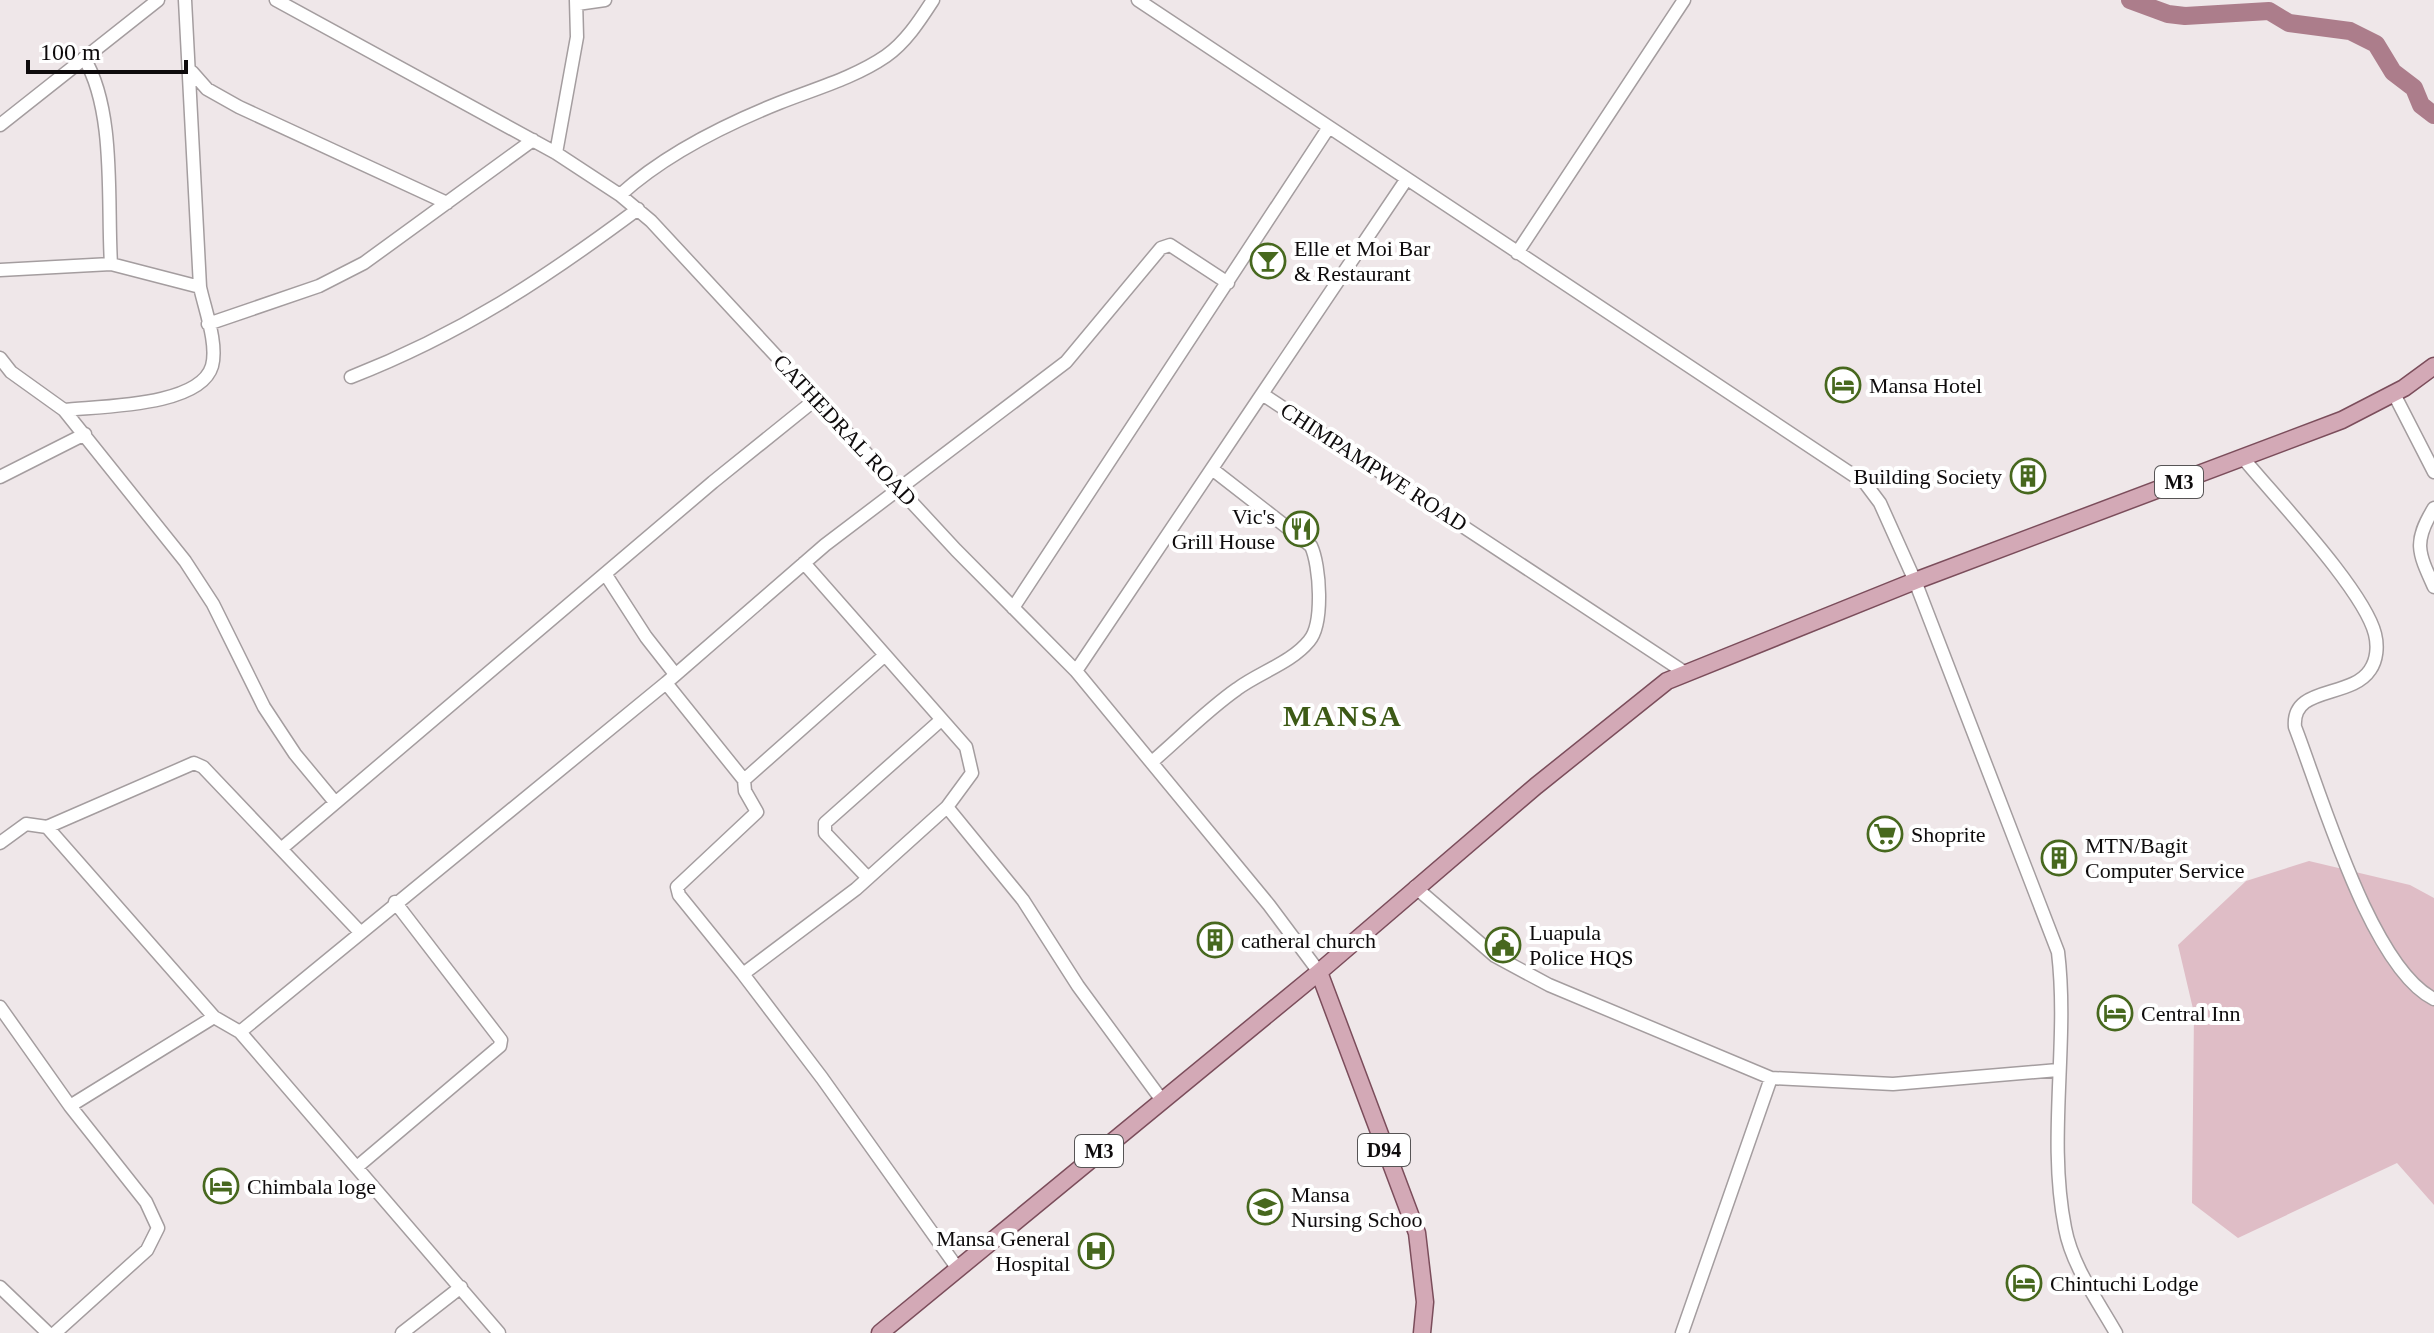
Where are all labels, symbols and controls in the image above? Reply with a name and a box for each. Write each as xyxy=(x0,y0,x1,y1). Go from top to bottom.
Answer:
scale bar xyxy=(28,24,186,74)
text: 100 m xyxy=(40,39,101,65)
place label: Elle et Moi Bar & Restaurant xyxy=(1294,236,1431,286)
bar icon: Elle et Moi Bar & Restaurant xyxy=(1249,242,1287,280)
street label: CATHEDRAL ROAD xyxy=(768,349,922,511)
hotel icon: Mansa Hotel xyxy=(1824,366,1862,404)
place label: Mansa Hotel xyxy=(1869,373,1982,398)
street label: CHIMPAMPWE ROAD xyxy=(1276,397,1472,537)
building icon: Building Society xyxy=(2009,457,2047,495)
place label: Building Society xyxy=(1854,464,2002,489)
road number: M3 xyxy=(2155,466,2203,498)
place label: Vic's Grill House xyxy=(1172,504,1275,554)
restaurant icon: Vic's Grill House xyxy=(1282,510,1320,548)
district label: MANSA xyxy=(1283,699,1403,732)
supermarket icon: Shoprite xyxy=(1866,815,1904,853)
place label: Shoprite xyxy=(1911,822,1986,847)
place label: MTN/Bagit Computer Service xyxy=(2085,833,2244,883)
building icon: MTN/Bagit Computer Service xyxy=(2040,839,2078,877)
place label: Luapula Police HQS xyxy=(1529,920,1634,970)
building icon: catheral church xyxy=(1196,921,1234,959)
public building icon: Luapula Police HQS xyxy=(1484,926,1522,964)
place label: catheral church xyxy=(1241,928,1376,953)
hotel icon: Central Inn xyxy=(2096,994,2134,1032)
place label: Central Inn xyxy=(2141,1001,2241,1026)
road number: D94 xyxy=(1358,1134,1410,1166)
road number: M3 xyxy=(1075,1135,1123,1167)
hotel icon: Chimbala loge xyxy=(202,1167,240,1205)
place label: Chimbala loge xyxy=(247,1174,376,1199)
place label: Mansa Nursing Schoo xyxy=(1291,1182,1422,1232)
school or university icon: Mansa Nursing Schoo xyxy=(1246,1188,1284,1226)
place label: Mansa General Hospital xyxy=(936,1226,1070,1276)
hospital icon: Mansa General Hospital xyxy=(1077,1232,1115,1270)
hotel icon: Chintuchi Lodge xyxy=(2005,1264,2043,1302)
place label: Chintuchi Lodge xyxy=(2050,1271,2198,1296)

